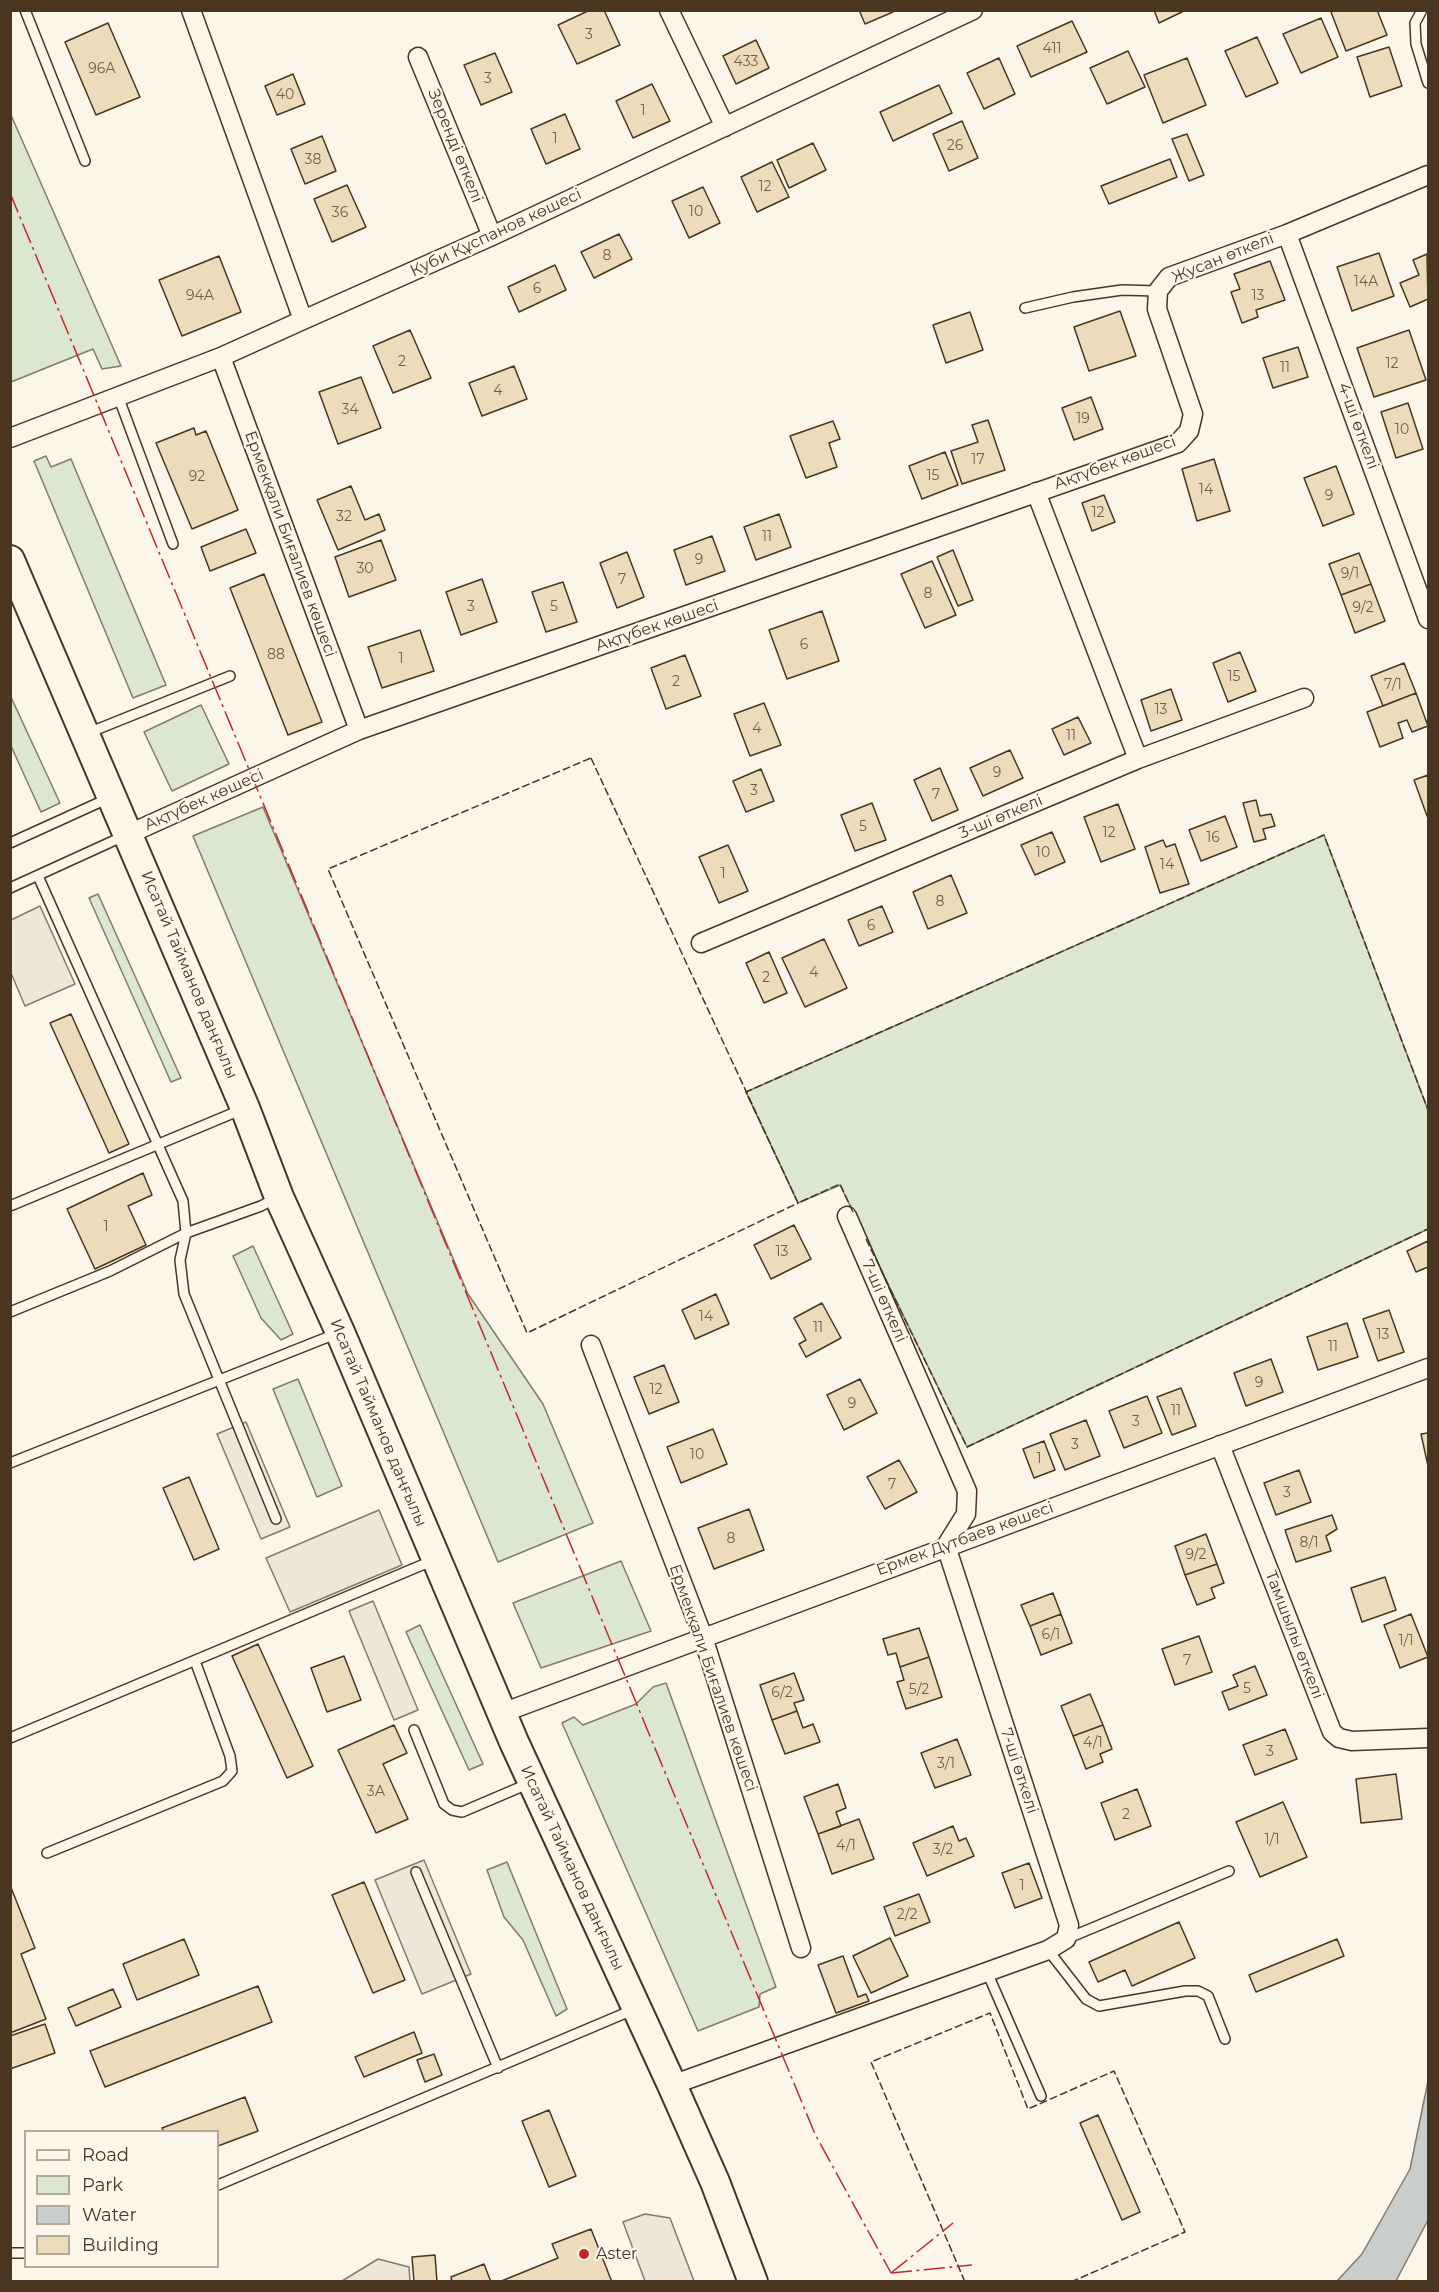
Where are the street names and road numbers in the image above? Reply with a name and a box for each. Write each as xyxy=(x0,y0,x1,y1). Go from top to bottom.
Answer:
street label: Зеренді өткелі xyxy=(423,86,487,206)
street label: Куби Құспанов көшесi xyxy=(407,185,585,281)
street label: Жусан өткелі xyxy=(1169,229,1277,287)
street label: 4-шi өткелi xyxy=(1333,380,1383,472)
street label: Ермекқали Биғалиев көшесі xyxy=(240,428,340,660)
street label: Ақтүбек көшесi xyxy=(1051,432,1179,494)
street label: Ақтүбек көшесi xyxy=(593,596,721,656)
street label: Ақтүбек көшесi xyxy=(141,765,267,835)
street label: 3-шi өткелi xyxy=(956,791,1046,843)
street label: Исатай Тайманов даңғылы xyxy=(136,868,242,1082)
street label: 7-шi өткелi xyxy=(857,1257,911,1345)
street label: Исатай Тайманов даңғылы xyxy=(325,1316,431,1530)
street label: Ермек Дүтбаев көшесi xyxy=(874,1498,1056,1580)
street label: Ермекқали Биғалиев көшесі xyxy=(665,1562,761,1794)
street label: Тамшылы өткелі xyxy=(1261,1568,1327,1702)
street label: 7-шi өткелi xyxy=(996,1726,1042,1816)
street label: Исатай Тайманов даңғылы xyxy=(516,1763,628,1973)

